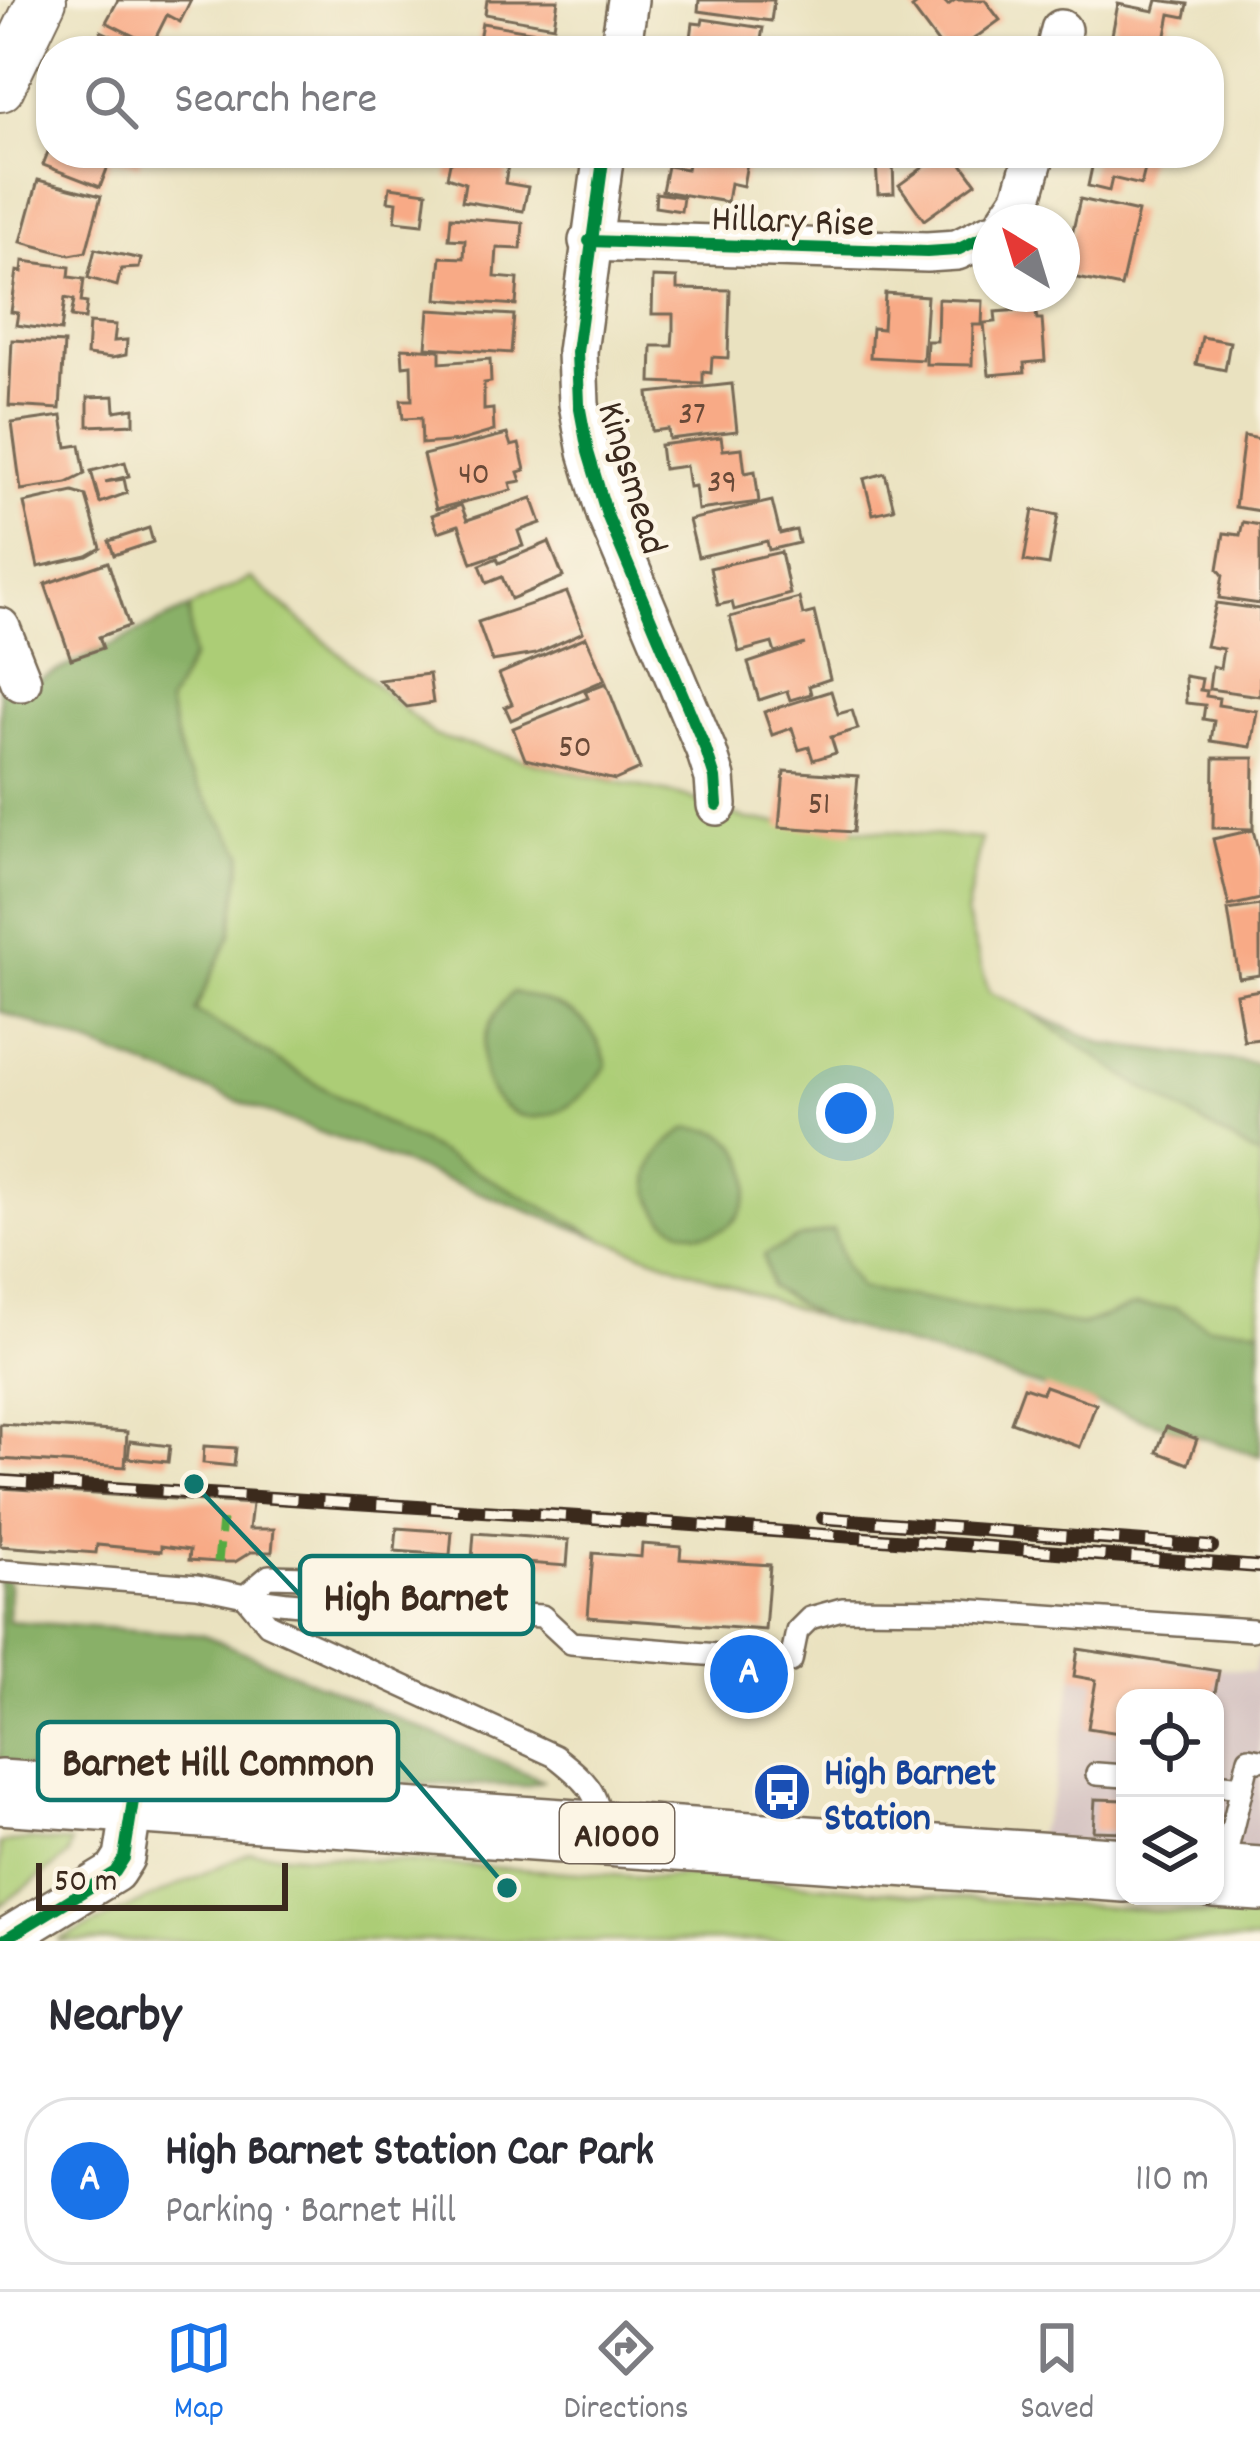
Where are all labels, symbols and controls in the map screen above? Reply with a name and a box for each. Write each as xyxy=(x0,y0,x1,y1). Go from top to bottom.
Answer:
search box xyxy=(36,36,1224,168)
icon: search xyxy=(78,69,144,135)
text: Search here xyxy=(174,70,377,134)
street label: Hillary Rise xyxy=(710,194,875,255)
north arrow xyxy=(972,204,1080,312)
house number: 37 xyxy=(678,393,706,440)
street label: Kingsmead xyxy=(580,396,678,562)
house number: 40 xyxy=(458,453,490,500)
house number: 39 xyxy=(707,461,737,508)
house number: 50 xyxy=(558,726,592,773)
house number: 51 xyxy=(808,783,830,830)
your location xyxy=(816,1083,876,1143)
callout: High Barnet xyxy=(300,1556,533,1634)
text: High Barnet xyxy=(323,1572,509,1632)
pin: A xyxy=(710,1629,788,1719)
map controls xyxy=(1116,1689,1224,1905)
button: locate xyxy=(1116,1689,1224,1797)
callout: Barnet Hill Common xyxy=(38,1722,398,1800)
text: Barnet Hill Common xyxy=(62,1737,374,1797)
place label: High Barnet Station xyxy=(824,1749,996,1849)
bus stop icon: High Barnet Station xyxy=(751,1761,813,1823)
button: layers xyxy=(1116,1797,1224,1905)
road number: A1000 xyxy=(560,1803,674,1863)
scale bar xyxy=(36,1857,288,1910)
text: 50 m xyxy=(54,1860,118,1907)
text: Nearby xyxy=(48,1983,181,2055)
text: High Barnet Station Car Park xyxy=(165,2122,654,2186)
text: A xyxy=(79,2154,101,2209)
text: 110 m xyxy=(1135,2154,1209,2209)
text: Parking · Barnet Hill xyxy=(165,2186,456,2241)
tab: Map xyxy=(166,2315,232,2434)
tab: Directions xyxy=(564,2315,689,2434)
tab: Saved xyxy=(1020,2315,1094,2434)

